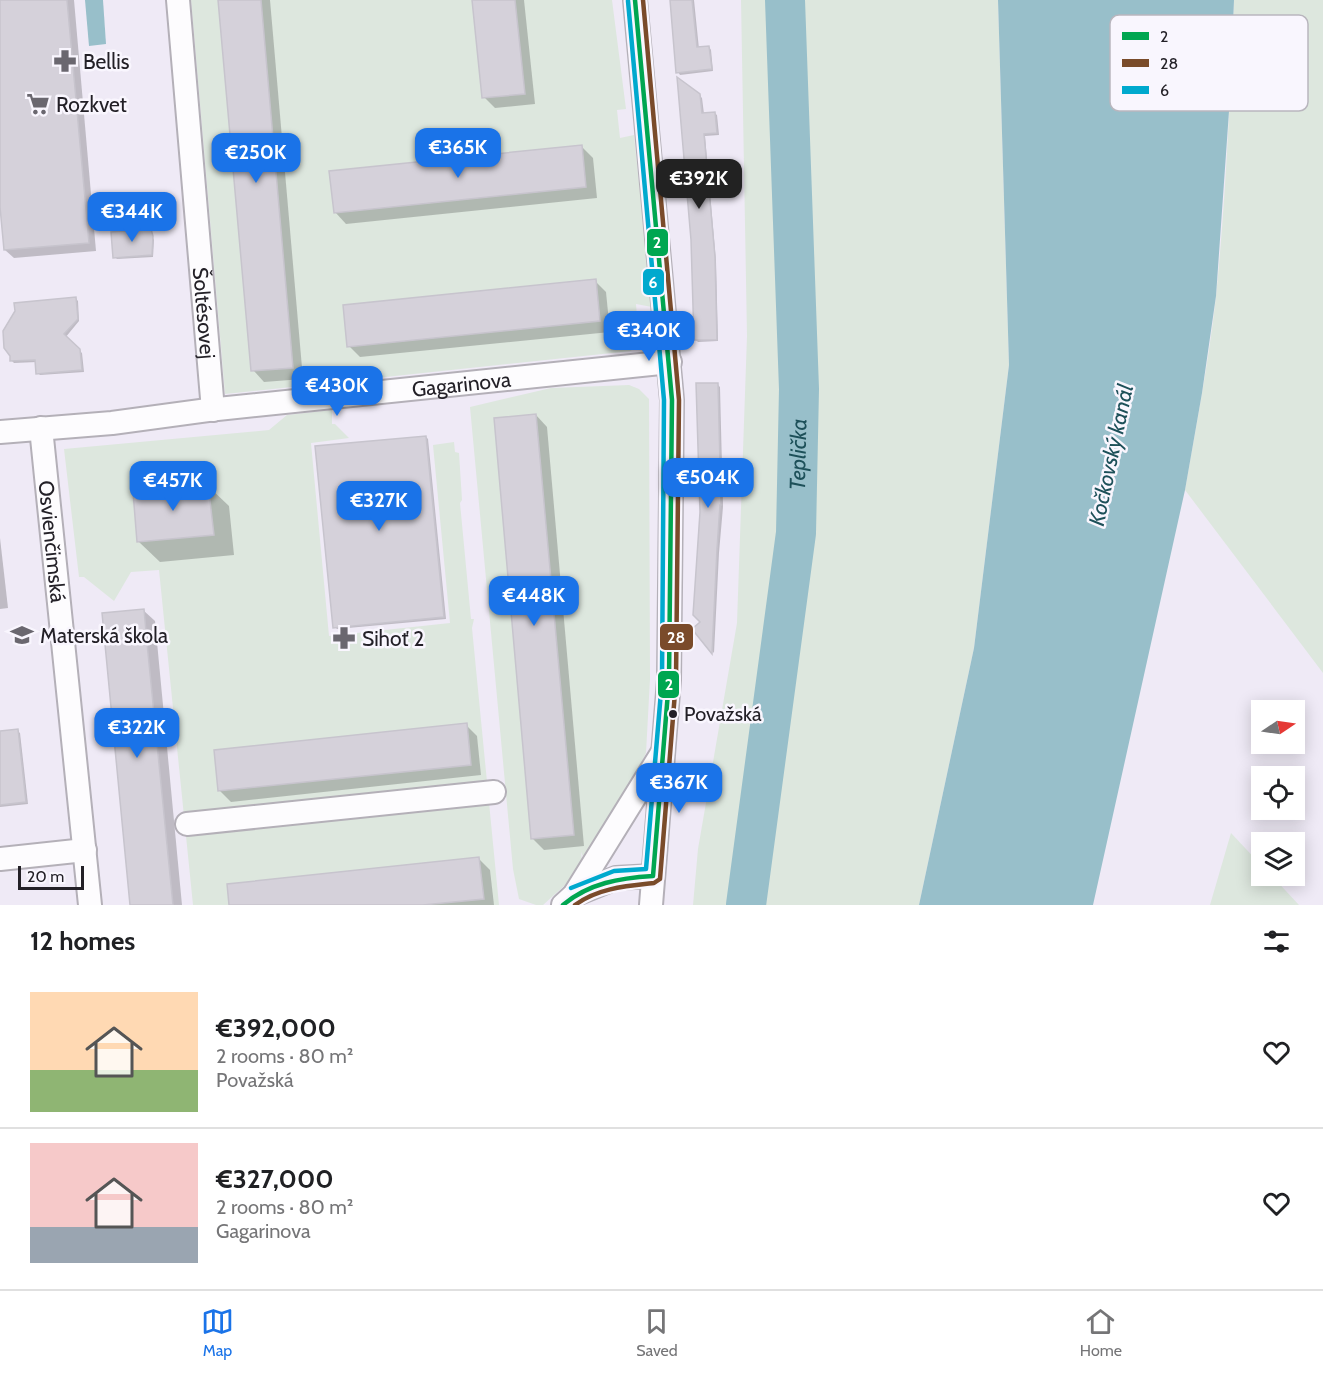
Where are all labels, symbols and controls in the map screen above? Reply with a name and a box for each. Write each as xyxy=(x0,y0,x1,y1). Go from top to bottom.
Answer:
legend xyxy=(1110,15,1308,111)
text: 2 xyxy=(1160,27,1168,46)
pharmacy icon: Bellis xyxy=(52,48,78,74)
place label: Bellis xyxy=(83,49,130,74)
text: 28 xyxy=(1160,54,1178,73)
text: 6 xyxy=(1160,81,1169,100)
supermarket icon: Rozkvet xyxy=(25,91,51,117)
place label: Rozkvet xyxy=(56,92,127,117)
pin: €365K xyxy=(416,128,500,179)
pin: €250K xyxy=(214,133,298,184)
text: €365K xyxy=(429,135,487,159)
text: €250K xyxy=(226,140,286,164)
pin: €392K xyxy=(657,159,741,210)
text: €392K xyxy=(670,166,728,190)
pin: €344K xyxy=(90,192,174,243)
text: €344K xyxy=(102,199,162,223)
line badge: 2 xyxy=(646,228,669,257)
text: 2 xyxy=(653,233,661,252)
street label: Šoltésovej xyxy=(188,266,221,360)
line badge: 6 xyxy=(642,268,665,296)
text: 6 xyxy=(649,273,658,292)
pin: €340K xyxy=(607,311,691,362)
text: €340K xyxy=(618,318,680,342)
pin: €430K xyxy=(295,366,379,417)
street label: Gagarinova xyxy=(411,366,512,401)
text: €430K xyxy=(306,373,368,397)
water label: Kočkovský kanál xyxy=(1083,381,1139,528)
water label: Teplička xyxy=(783,418,812,491)
pin: €504K xyxy=(666,458,750,509)
pin: €457K xyxy=(131,461,215,512)
text: €504K xyxy=(677,465,739,489)
text: €457K xyxy=(144,468,202,492)
street label: Osvienčimská xyxy=(34,479,71,604)
pin: €327K xyxy=(337,481,421,532)
text: €327K xyxy=(351,488,407,512)
pin: €448K xyxy=(492,576,576,627)
text: €448K xyxy=(503,583,565,607)
school or university icon: Materská škola xyxy=(9,622,35,648)
place label: Materská škola xyxy=(40,623,168,648)
line badge: 28 xyxy=(659,623,694,651)
pharmacy icon: Sihoť 2 xyxy=(331,625,357,651)
place label: Sihoť 2 xyxy=(362,626,424,651)
text: 28 xyxy=(667,628,685,647)
line badge: 2 xyxy=(657,670,680,699)
text: 2 xyxy=(665,675,673,694)
north arrow xyxy=(1251,700,1305,754)
map controls xyxy=(1251,700,1305,886)
place label: Považská xyxy=(684,702,762,726)
pin: €322K xyxy=(95,708,179,759)
marker: Považská xyxy=(667,708,679,720)
text: €322K xyxy=(108,715,166,739)
pin: €367K xyxy=(637,763,721,814)
button: locate xyxy=(1251,766,1305,820)
text: €367K xyxy=(650,770,708,794)
button: layers xyxy=(1251,832,1305,886)
scale bar xyxy=(18,863,84,890)
text: 20 m xyxy=(27,867,64,886)
text: 12 homes xyxy=(30,925,135,957)
icon: filters xyxy=(1260,925,1293,958)
text: €392,000 xyxy=(216,1012,336,1044)
icon: home xyxy=(78,1016,150,1088)
icon: heart xyxy=(1260,1036,1293,1069)
text: 2 rooms · 80 m² xyxy=(216,1044,353,1068)
text: Považská xyxy=(216,1068,293,1092)
text: €327,000 xyxy=(216,1163,334,1195)
icon: home xyxy=(78,1167,150,1239)
icon: heart xyxy=(1260,1187,1293,1220)
text: 2 rooms · 80 m² xyxy=(216,1195,353,1219)
text: Gagarinova xyxy=(216,1219,310,1243)
tab: Map xyxy=(201,1305,234,1360)
tab: Saved xyxy=(636,1305,678,1360)
tab: Home xyxy=(1080,1305,1122,1360)

